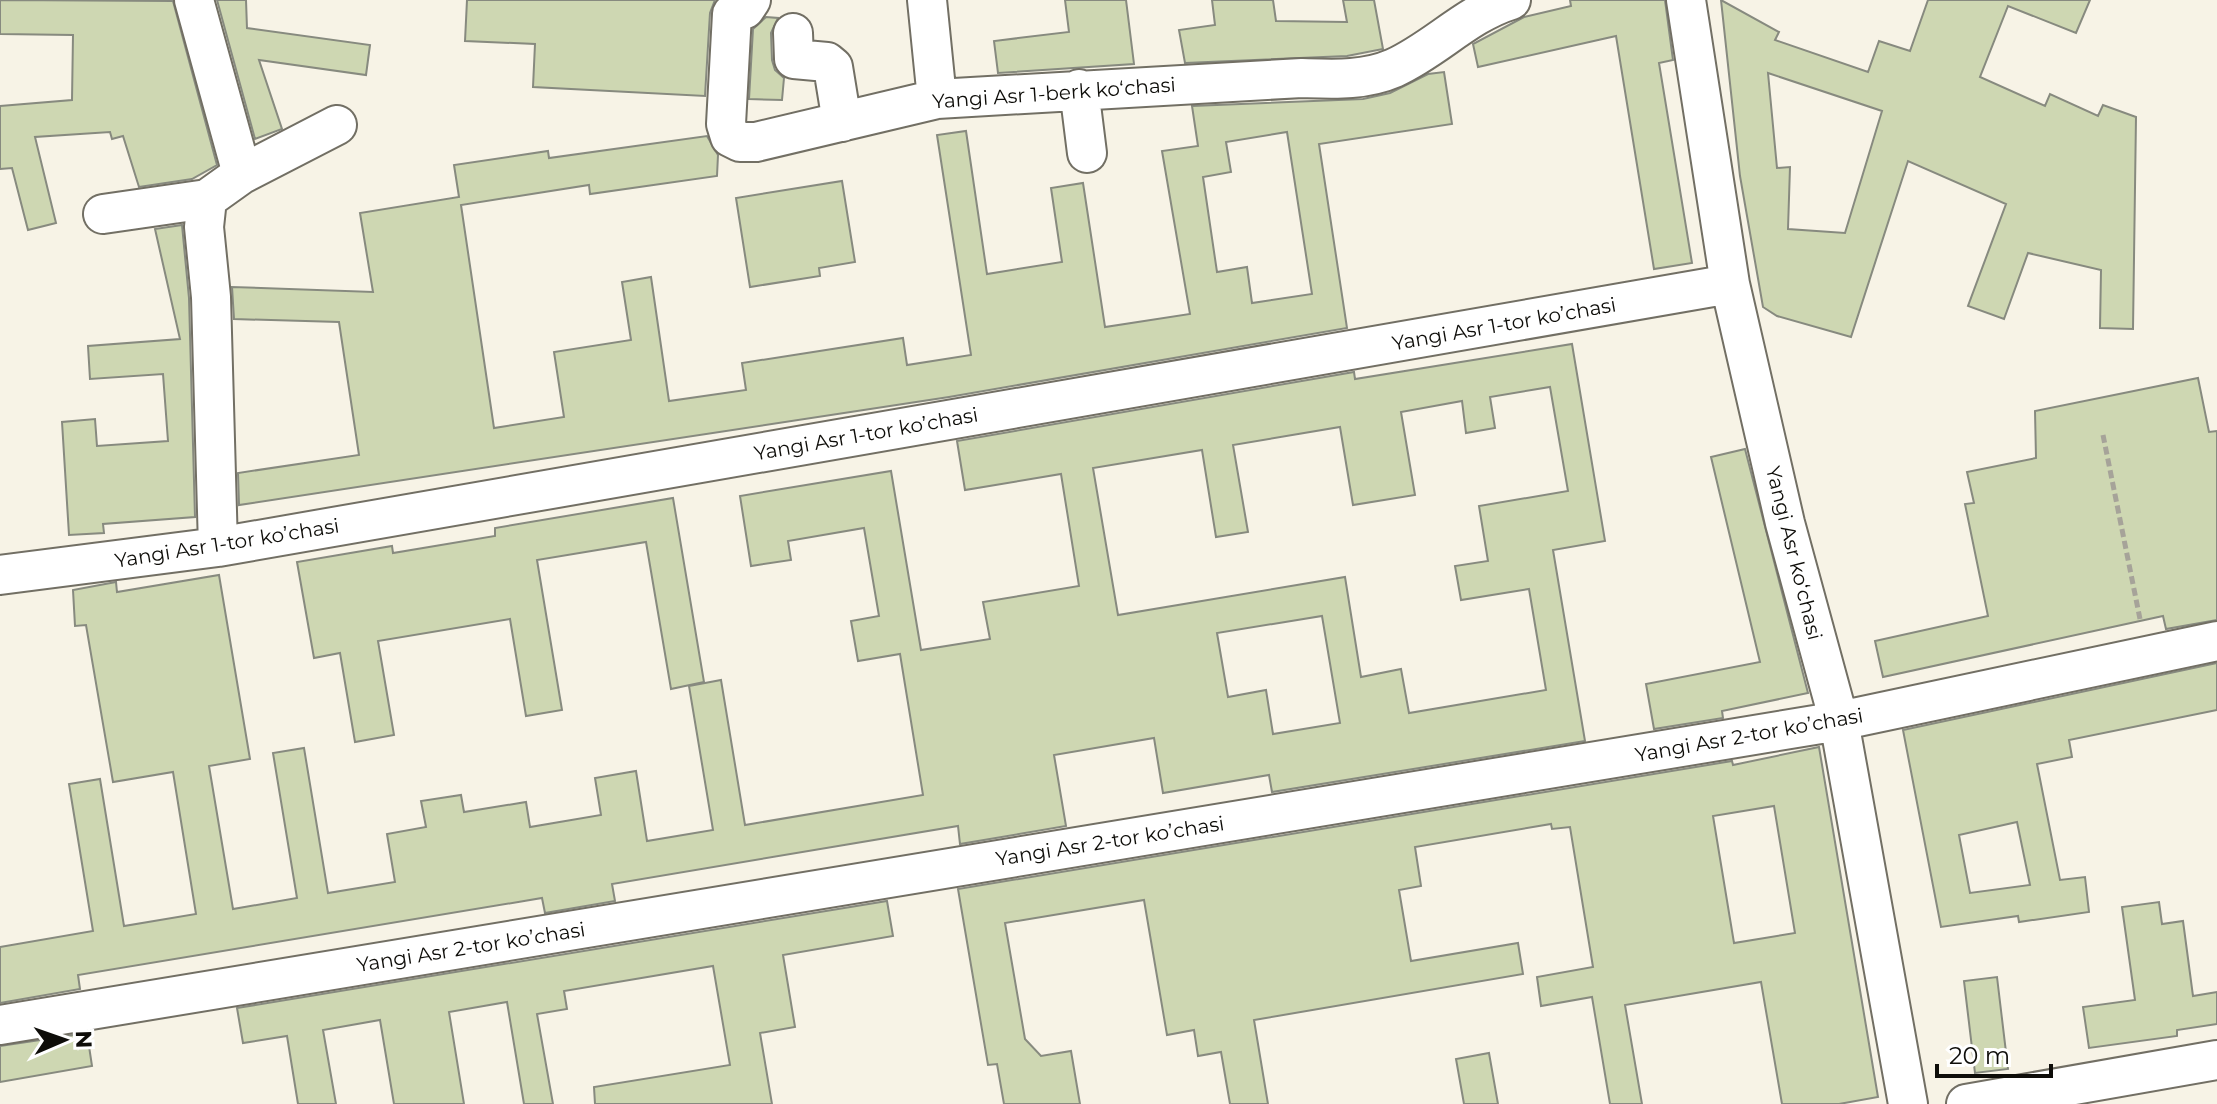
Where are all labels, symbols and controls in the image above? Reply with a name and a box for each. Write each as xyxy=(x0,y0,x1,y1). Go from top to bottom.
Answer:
street label: Yangi Asr 1-berk koʻchasi xyxy=(932,73,1176,113)
street label: Yangi Asr 1-tor koʼchasi xyxy=(1390,292,1618,356)
street label: Yangi Asr 1-tor koʼchasi xyxy=(752,402,980,466)
street label: Yangi Asr koʻchasi xyxy=(1761,464,1827,642)
street label: Yangi Asr 1-tor koʼchasi xyxy=(113,513,341,573)
street label: Yangi Asr 2-tor koʼchasi xyxy=(1633,703,1865,767)
street label: Yangi Asr 2-tor koʼchasi xyxy=(994,811,1226,871)
street label: Yangi Asr 2-tor koʼchasi xyxy=(355,917,587,977)
north arrow xyxy=(24,1000,104,1080)
scale bar xyxy=(1937,1028,2051,1078)
text: N xyxy=(70,1030,97,1049)
text: 20 m xyxy=(1949,1041,2010,1070)

